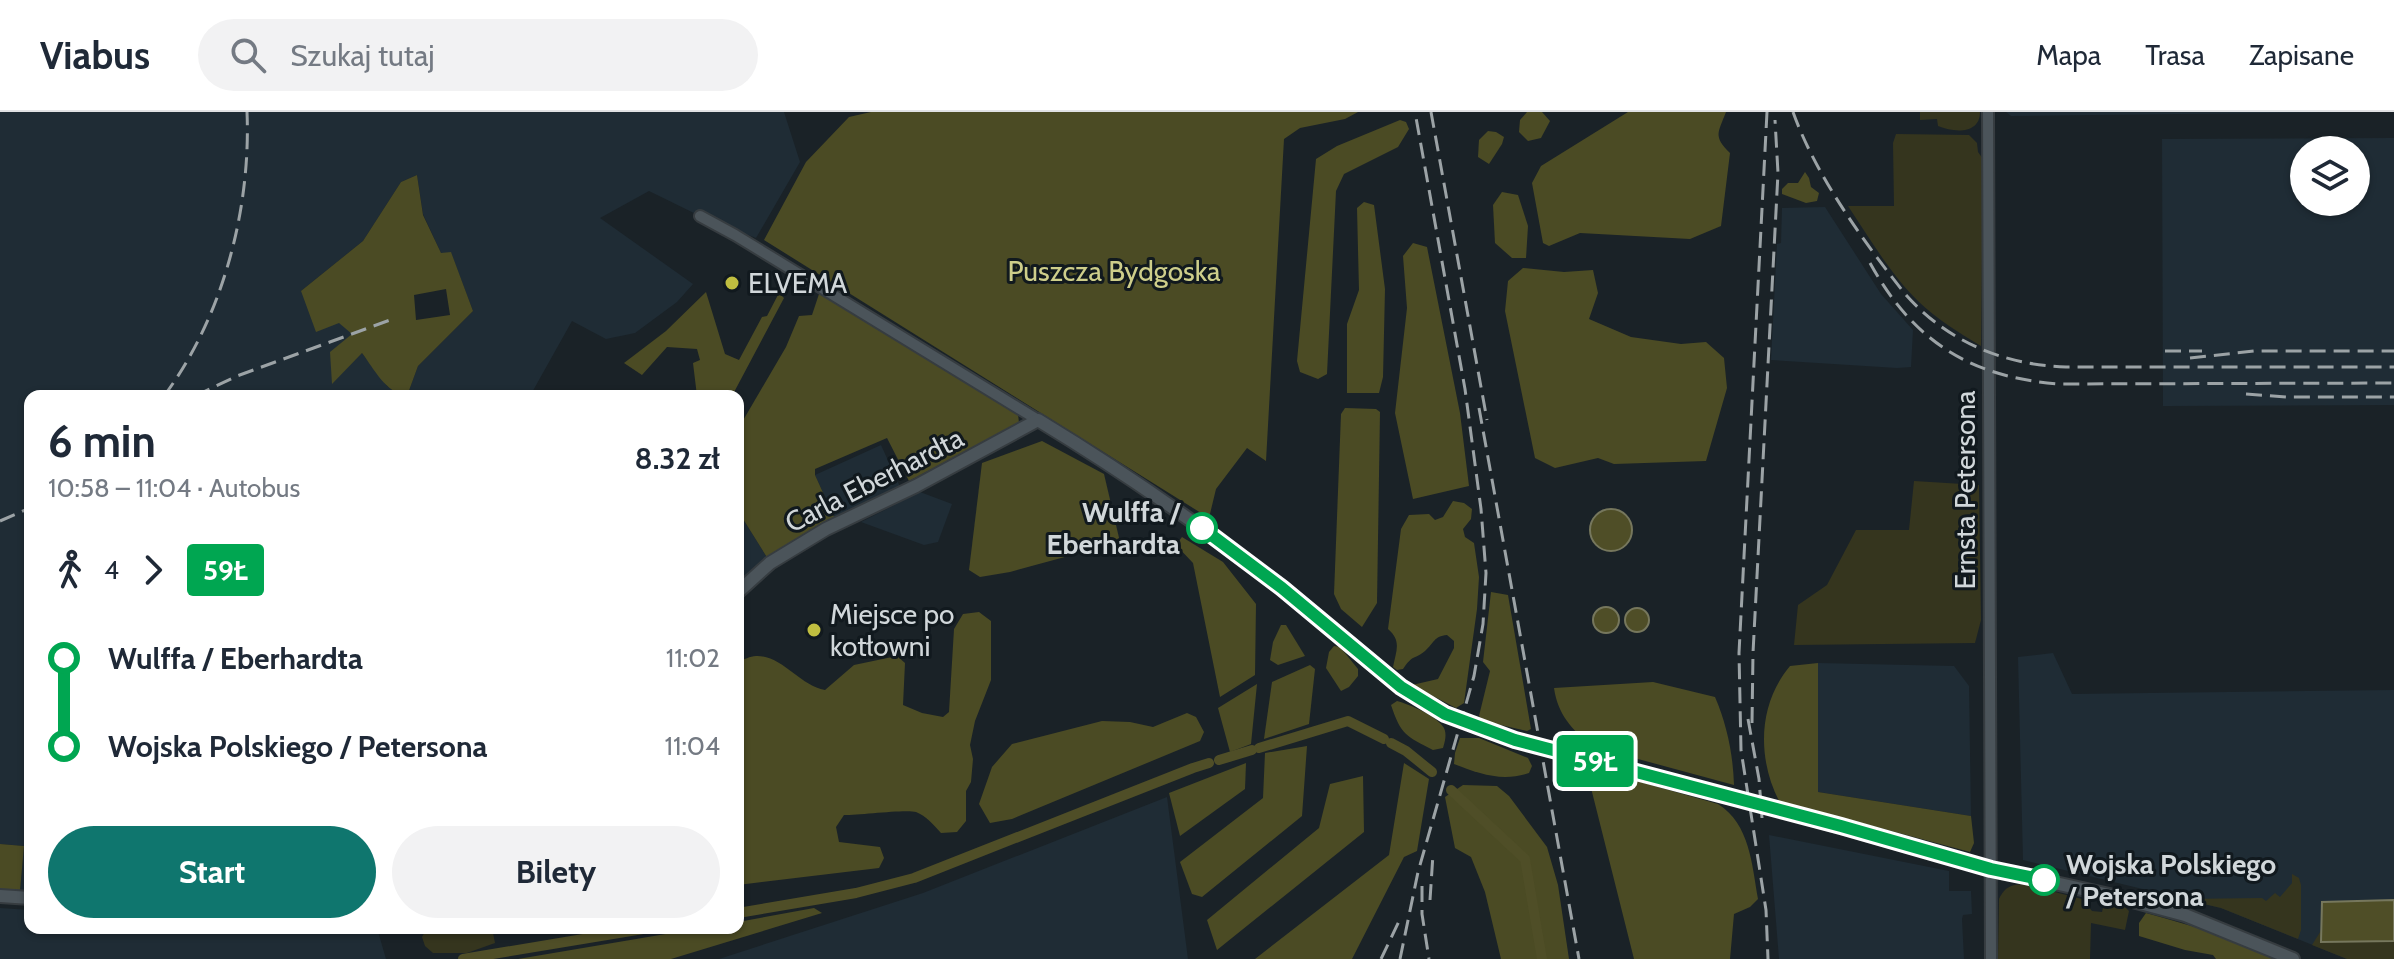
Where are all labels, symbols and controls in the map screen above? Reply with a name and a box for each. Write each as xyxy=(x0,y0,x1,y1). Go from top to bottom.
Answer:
search box xyxy=(198,19,758,91)
text: Viabus xyxy=(40,32,150,79)
icon: search xyxy=(226,33,270,77)
text: Szukaj tutaj xyxy=(290,37,435,74)
text: Mapa xyxy=(2036,38,2101,72)
text: Trasa xyxy=(2145,38,2205,72)
text: Zapisane xyxy=(2249,38,2354,72)
map controls xyxy=(2290,136,2370,216)
button: layers xyxy=(2290,136,2370,216)
park label: Puszcza Bydgoska xyxy=(1008,254,1221,288)
place label: ELVEMA xyxy=(748,266,848,300)
marker: ELVEMA xyxy=(723,274,741,292)
street label: Ernsta Petersona xyxy=(1948,390,1982,590)
text: 6 min xyxy=(48,415,156,468)
street label: Carla Eberhardta xyxy=(779,420,969,540)
text: 8.32 zł xyxy=(635,440,720,477)
text: 10:58 – 11:04 · Autobus xyxy=(48,472,300,504)
place label: Wulffa / Eberhardta xyxy=(1047,495,1181,561)
marker: Wulffa / Eberhardta xyxy=(1187,513,1217,543)
icon: walk xyxy=(48,548,92,592)
icon: forward xyxy=(131,548,175,592)
text: 59Ł xyxy=(203,553,248,587)
text: 4 xyxy=(104,554,119,586)
place label: Miejsce po kotłowni xyxy=(830,597,954,663)
marker: Miejsce po kotłowni xyxy=(805,621,823,639)
text: Wulffa / Eberhardta xyxy=(108,640,363,677)
text: 11:02 xyxy=(666,642,720,674)
text: Wojska Polskiego / Petersona xyxy=(108,728,487,765)
text: 11:04 xyxy=(664,730,720,762)
line badge: 59Ł xyxy=(1549,735,1641,787)
text: 59Ł xyxy=(1573,744,1617,778)
button: Start xyxy=(48,826,376,918)
button: Bilety xyxy=(392,826,720,918)
place label: Wojska Polskiego / Petersona xyxy=(2065,847,2276,913)
marker: Wojska Polskiego / Petersona xyxy=(2029,865,2059,895)

